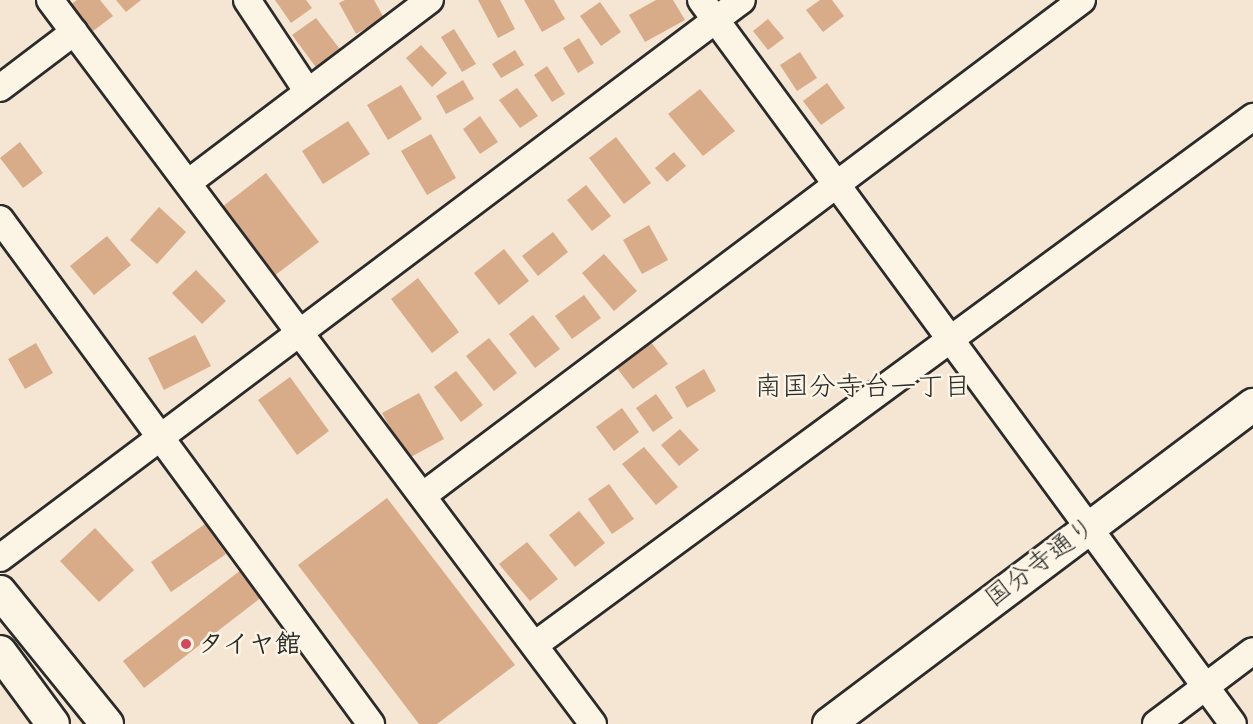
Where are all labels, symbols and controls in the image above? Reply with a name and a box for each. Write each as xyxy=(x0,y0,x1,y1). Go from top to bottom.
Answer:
district label: 南国分寺台一丁目 xyxy=(755,370,971,402)
street label: 国分寺通り xyxy=(979,510,1101,614)
place label: タイヤ館 xyxy=(198,628,302,660)
marker: タイヤ館 xyxy=(179,637,193,651)

